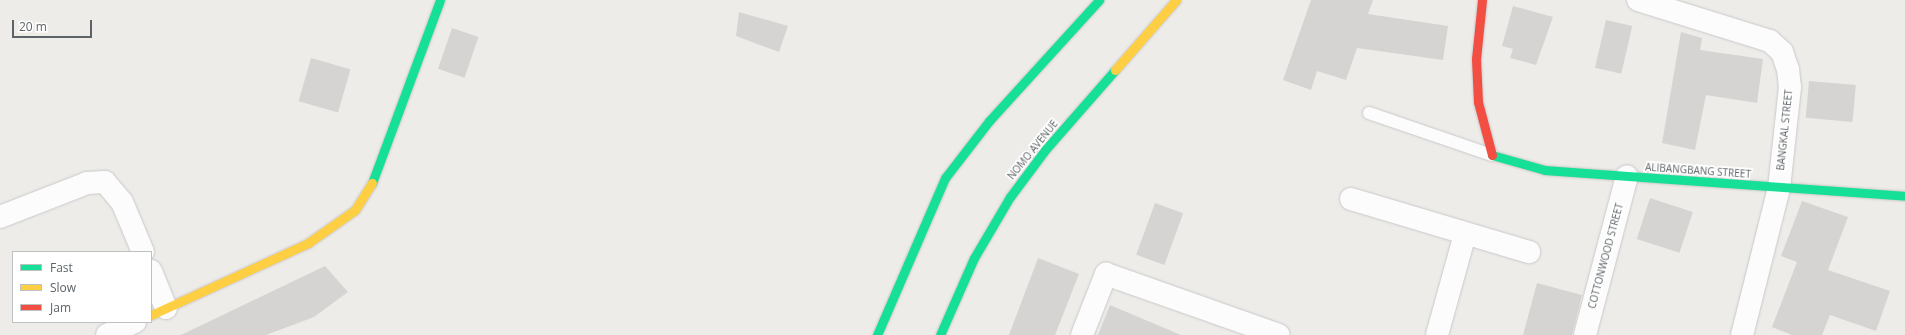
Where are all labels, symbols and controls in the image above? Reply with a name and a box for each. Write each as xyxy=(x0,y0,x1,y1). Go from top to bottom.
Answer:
scale bar xyxy=(14,12,94,38)
text: 20 m xyxy=(19,18,47,35)
street label: BANGKAL STREET xyxy=(1775,89,1795,171)
street label: NOMO AVENUE xyxy=(1005,118,1061,182)
street label: ALIBANGBANG STREET xyxy=(1645,161,1751,181)
street label: COTTONWOOD STREET xyxy=(1586,202,1626,310)
legend xyxy=(12,251,152,323)
text: Fast xyxy=(50,259,73,276)
text: Slow xyxy=(50,279,76,296)
text: Jam xyxy=(50,299,71,316)

